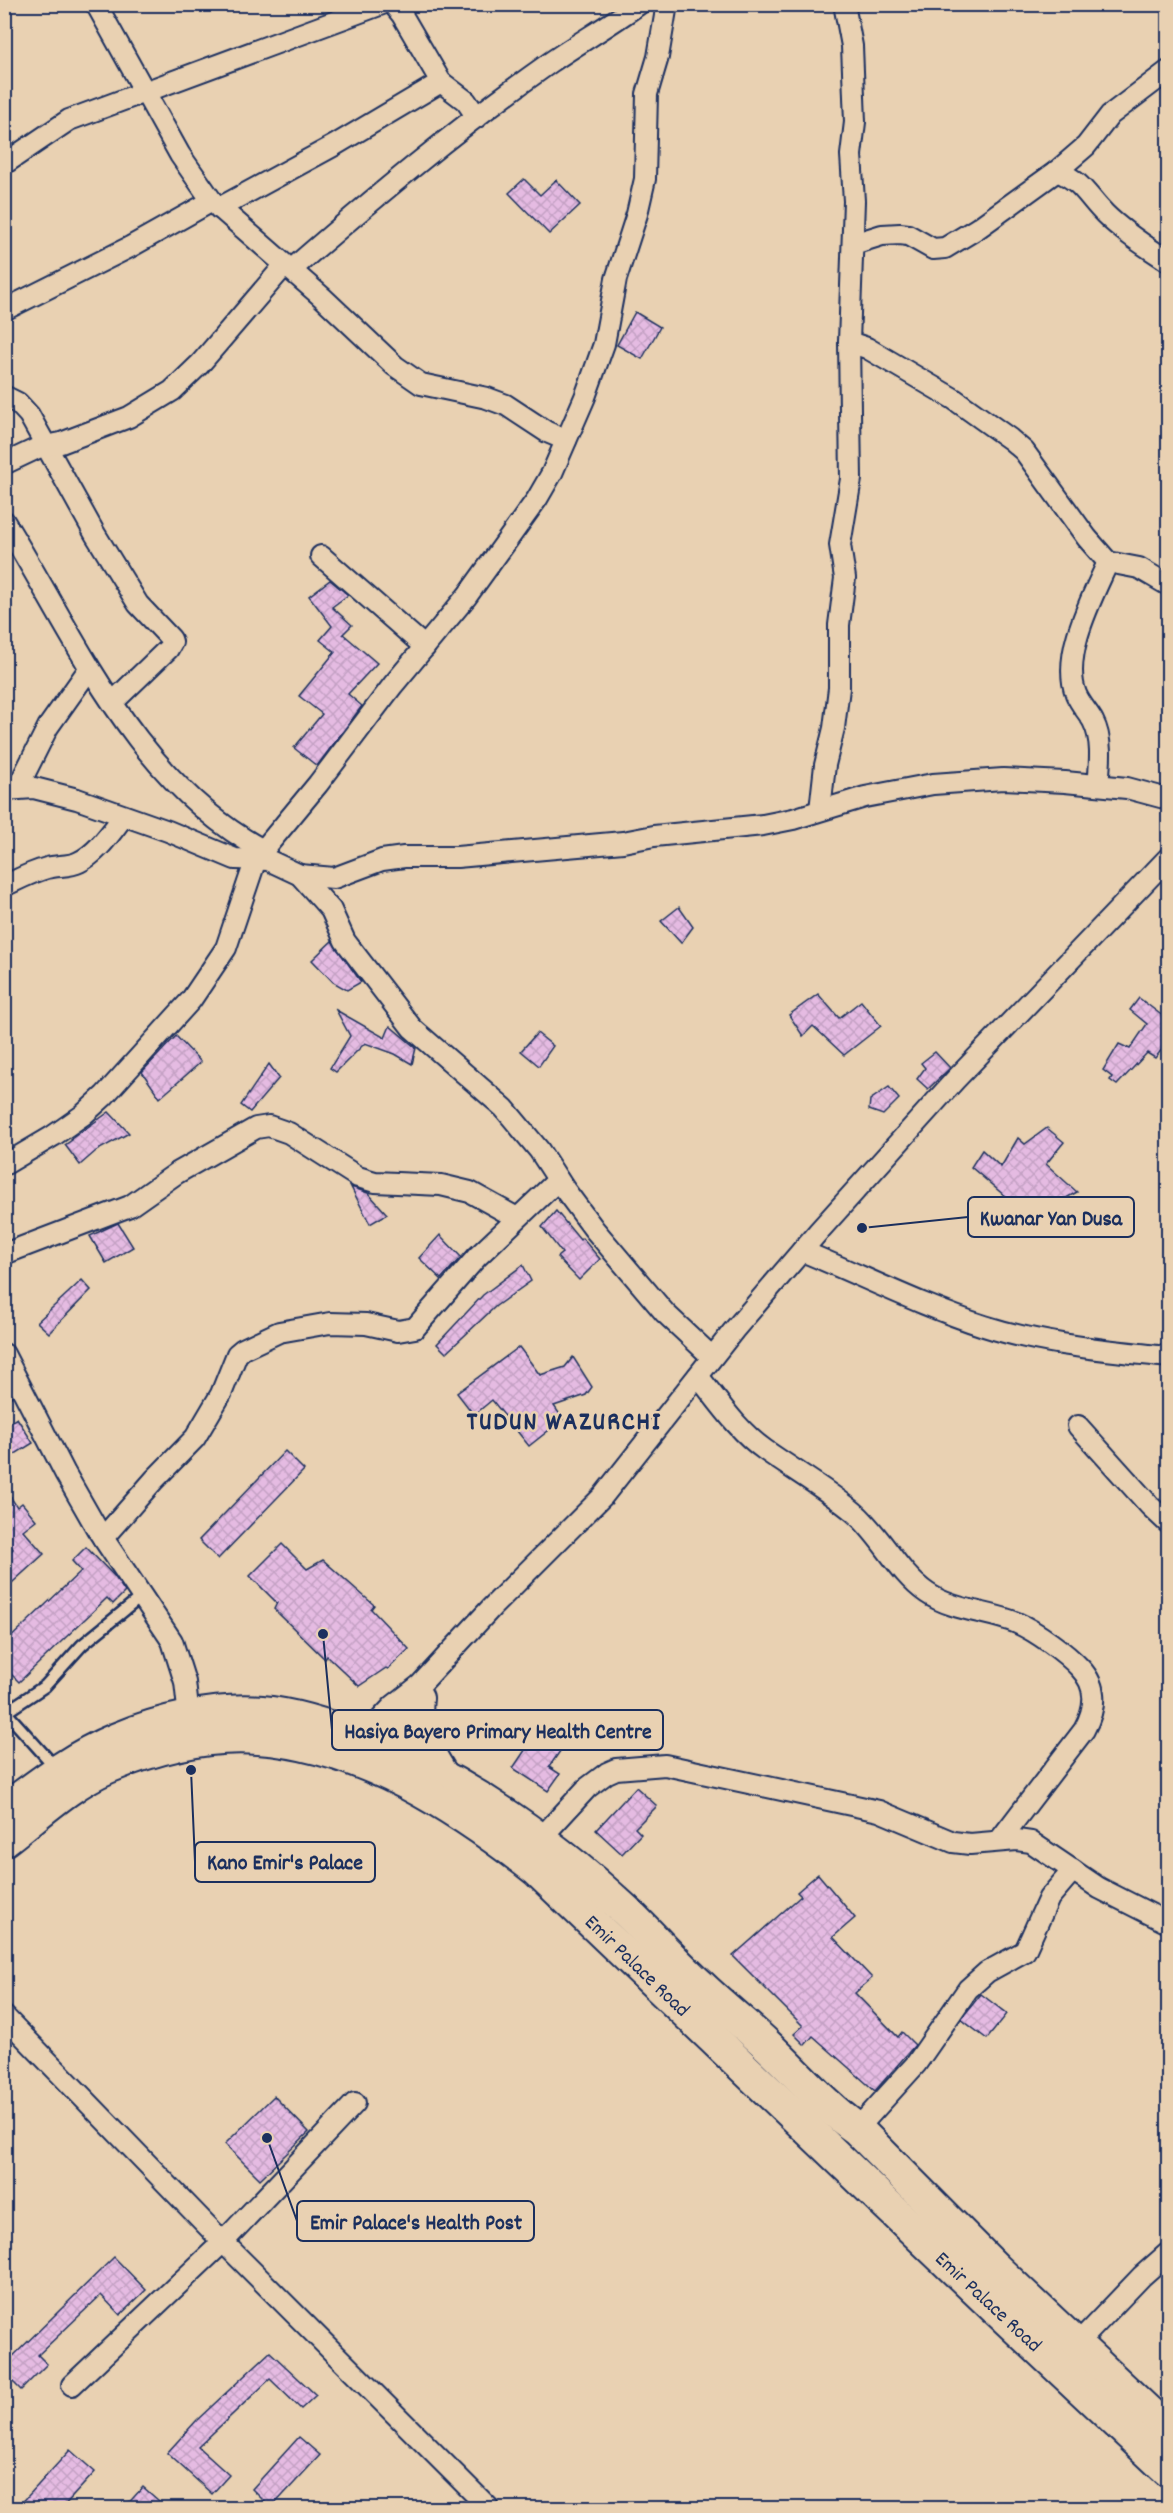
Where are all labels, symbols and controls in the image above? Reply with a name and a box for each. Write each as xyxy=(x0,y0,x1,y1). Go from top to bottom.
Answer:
callout: Kwanar Yan Dusa xyxy=(968,1197,1134,1237)
text: Kwanar Yan Dusa xyxy=(980,1205,1123,1236)
district label: TUDUN WAZURCHI xyxy=(466,1404,662,1443)
callout: Hasiya Bayero Primary Health Centre xyxy=(332,1710,663,1750)
text: Hasiya Bayero Primary Health Centre xyxy=(344,1718,652,1749)
callout: Kano Emir's Palace xyxy=(195,1842,375,1882)
text: Kano Emir's Palace xyxy=(207,1849,363,1880)
street label: Emir Palace Road xyxy=(576,1909,695,2025)
callout: Emir Palace's Health Post xyxy=(297,2201,534,2241)
text: Emir Palace's Health Post xyxy=(310,2209,523,2240)
street label: Emir Palace Road xyxy=(927,2246,1047,2361)

